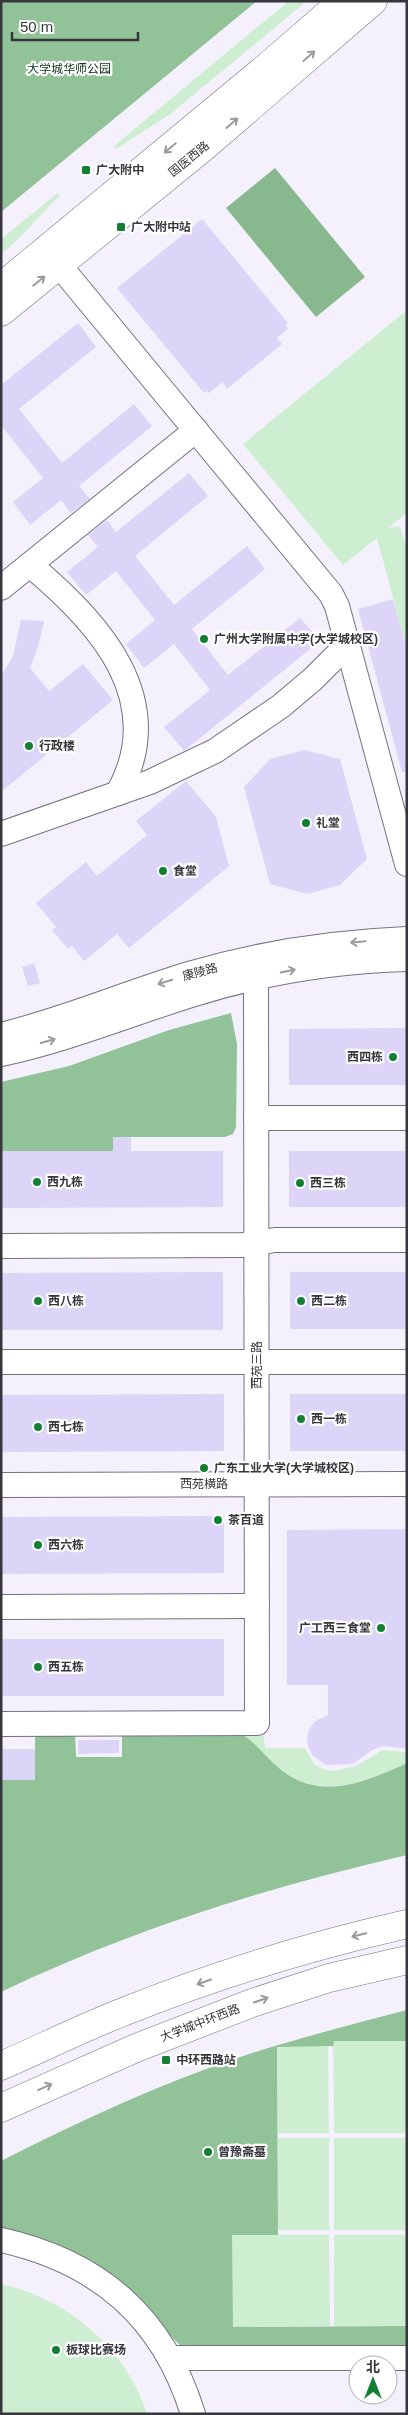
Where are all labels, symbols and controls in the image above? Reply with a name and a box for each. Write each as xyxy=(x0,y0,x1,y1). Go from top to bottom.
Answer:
scale bar xyxy=(12,10,139,42)
text: 50 m xyxy=(20,18,53,35)
one-way arrow xyxy=(303,50,316,62)
park label: 大学城华师公园 xyxy=(27,62,111,76)
one-way arrow xyxy=(226,117,239,128)
street label: 国医西路 xyxy=(166,138,212,180)
one-way arrow xyxy=(163,142,176,153)
place label: 广大附中 xyxy=(96,163,144,177)
marker: 广大附中 xyxy=(80,164,92,176)
place label: 广大附中站 xyxy=(131,220,191,234)
marker: 广大附中站 xyxy=(115,221,127,233)
one-way arrow xyxy=(32,276,45,287)
place label: 广州大学附属中学(大学城校区) xyxy=(214,632,378,646)
marker: 广州大学附属中学(大学城校区) xyxy=(198,633,210,645)
place label: 行政楼 xyxy=(39,739,75,753)
marker: 行政楼 xyxy=(23,740,35,752)
place label: 礼堂 xyxy=(316,816,340,830)
marker: 礼堂 xyxy=(300,817,312,829)
place label: 食堂 xyxy=(173,864,197,878)
marker: 食堂 xyxy=(157,865,169,877)
one-way arrow xyxy=(350,938,366,947)
street label: 康陵路 xyxy=(181,961,219,983)
one-way arrow xyxy=(280,966,296,975)
one-way arrow xyxy=(157,977,173,987)
one-way arrow xyxy=(40,1036,56,1046)
place label: 西四栋 xyxy=(347,1050,383,1064)
marker: 西四栋 xyxy=(387,1051,399,1063)
place label: 西九栋 xyxy=(47,1175,83,1189)
marker: 西九栋 xyxy=(31,1176,43,1188)
place label: 西三栋 xyxy=(310,1176,346,1190)
marker: 西三栋 xyxy=(294,1177,306,1189)
place label: 西八栋 xyxy=(48,1294,84,1308)
place label: 西二栋 xyxy=(311,1294,347,1308)
marker: 西八栋 xyxy=(32,1295,44,1307)
marker: 西二栋 xyxy=(295,1295,307,1307)
street label: 西苑三路 xyxy=(250,1341,264,1389)
place label: 西一栋 xyxy=(311,1412,347,1426)
marker: 西一栋 xyxy=(295,1413,307,1425)
place label: 西七栋 xyxy=(48,1420,84,1434)
marker: 西七栋 xyxy=(32,1421,44,1433)
place label: 广东工业大学(大学城校区) xyxy=(214,1461,354,1475)
marker: 广东工业大学(大学城校区) xyxy=(198,1462,210,1474)
street label: 西苑横路 xyxy=(180,1477,228,1491)
place label: 茶百道 xyxy=(228,1513,264,1527)
marker: 茶百道 xyxy=(212,1514,224,1526)
place label: 西六栋 xyxy=(48,1538,84,1552)
marker: 西六栋 xyxy=(32,1539,44,1551)
place label: 广工西三食堂 xyxy=(299,1621,371,1635)
marker: 广工西三食堂 xyxy=(375,1622,387,1634)
place label: 西五栋 xyxy=(48,1660,84,1674)
marker: 西五栋 xyxy=(32,1661,44,1673)
one-way arrow xyxy=(352,1931,368,1940)
one-way arrow xyxy=(197,1978,212,1987)
one-way arrow xyxy=(253,1995,268,2004)
street label: 大学城中环西路 xyxy=(158,2001,242,2045)
place label: 中环西路站 xyxy=(176,2053,236,2067)
marker: 中环西路站 xyxy=(160,2054,172,2066)
one-way arrow xyxy=(37,2082,52,2092)
place label: 曾豫斋墓 xyxy=(218,2145,266,2159)
marker: 曾豫斋墓 xyxy=(202,2146,214,2158)
place label: 板球比赛场 xyxy=(66,2343,126,2357)
marker: 板球比赛场 xyxy=(50,2344,62,2356)
north arrow xyxy=(348,2355,398,2405)
text: 北 xyxy=(366,2359,380,2375)

